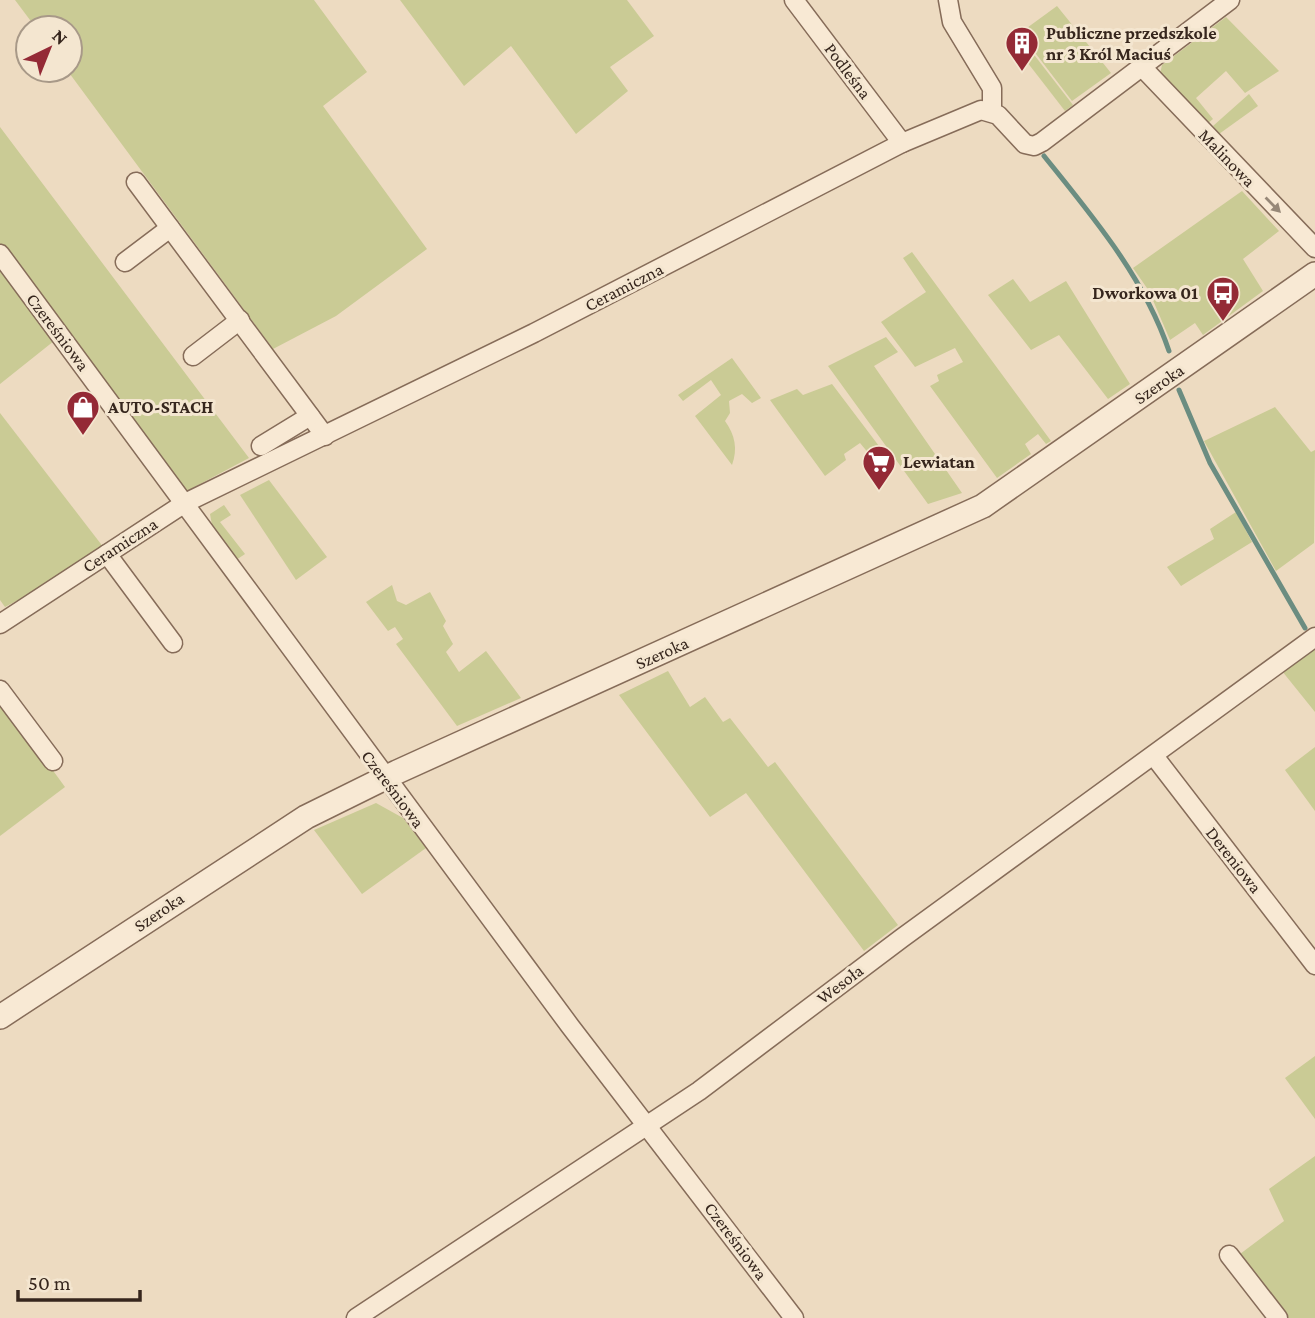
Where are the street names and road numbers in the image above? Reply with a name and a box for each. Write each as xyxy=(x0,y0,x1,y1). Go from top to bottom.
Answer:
street label: Podleśna xyxy=(821,39,875,103)
street label: Malinowa xyxy=(1195,125,1259,191)
street label: Ceramiczna xyxy=(582,259,666,315)
street label: Czereśniowa xyxy=(22,289,94,375)
street label: Szeroka xyxy=(1130,360,1188,408)
street label: Ceramiczna xyxy=(79,513,161,577)
street label: Szeroka xyxy=(632,633,692,673)
street label: Czereśniowa xyxy=(357,746,429,832)
street label: Dereniowa xyxy=(1202,823,1266,897)
street label: Szeroka xyxy=(130,888,188,936)
street label: Wesoła xyxy=(813,960,867,1008)
street label: Czereśniowa xyxy=(700,1198,772,1284)

